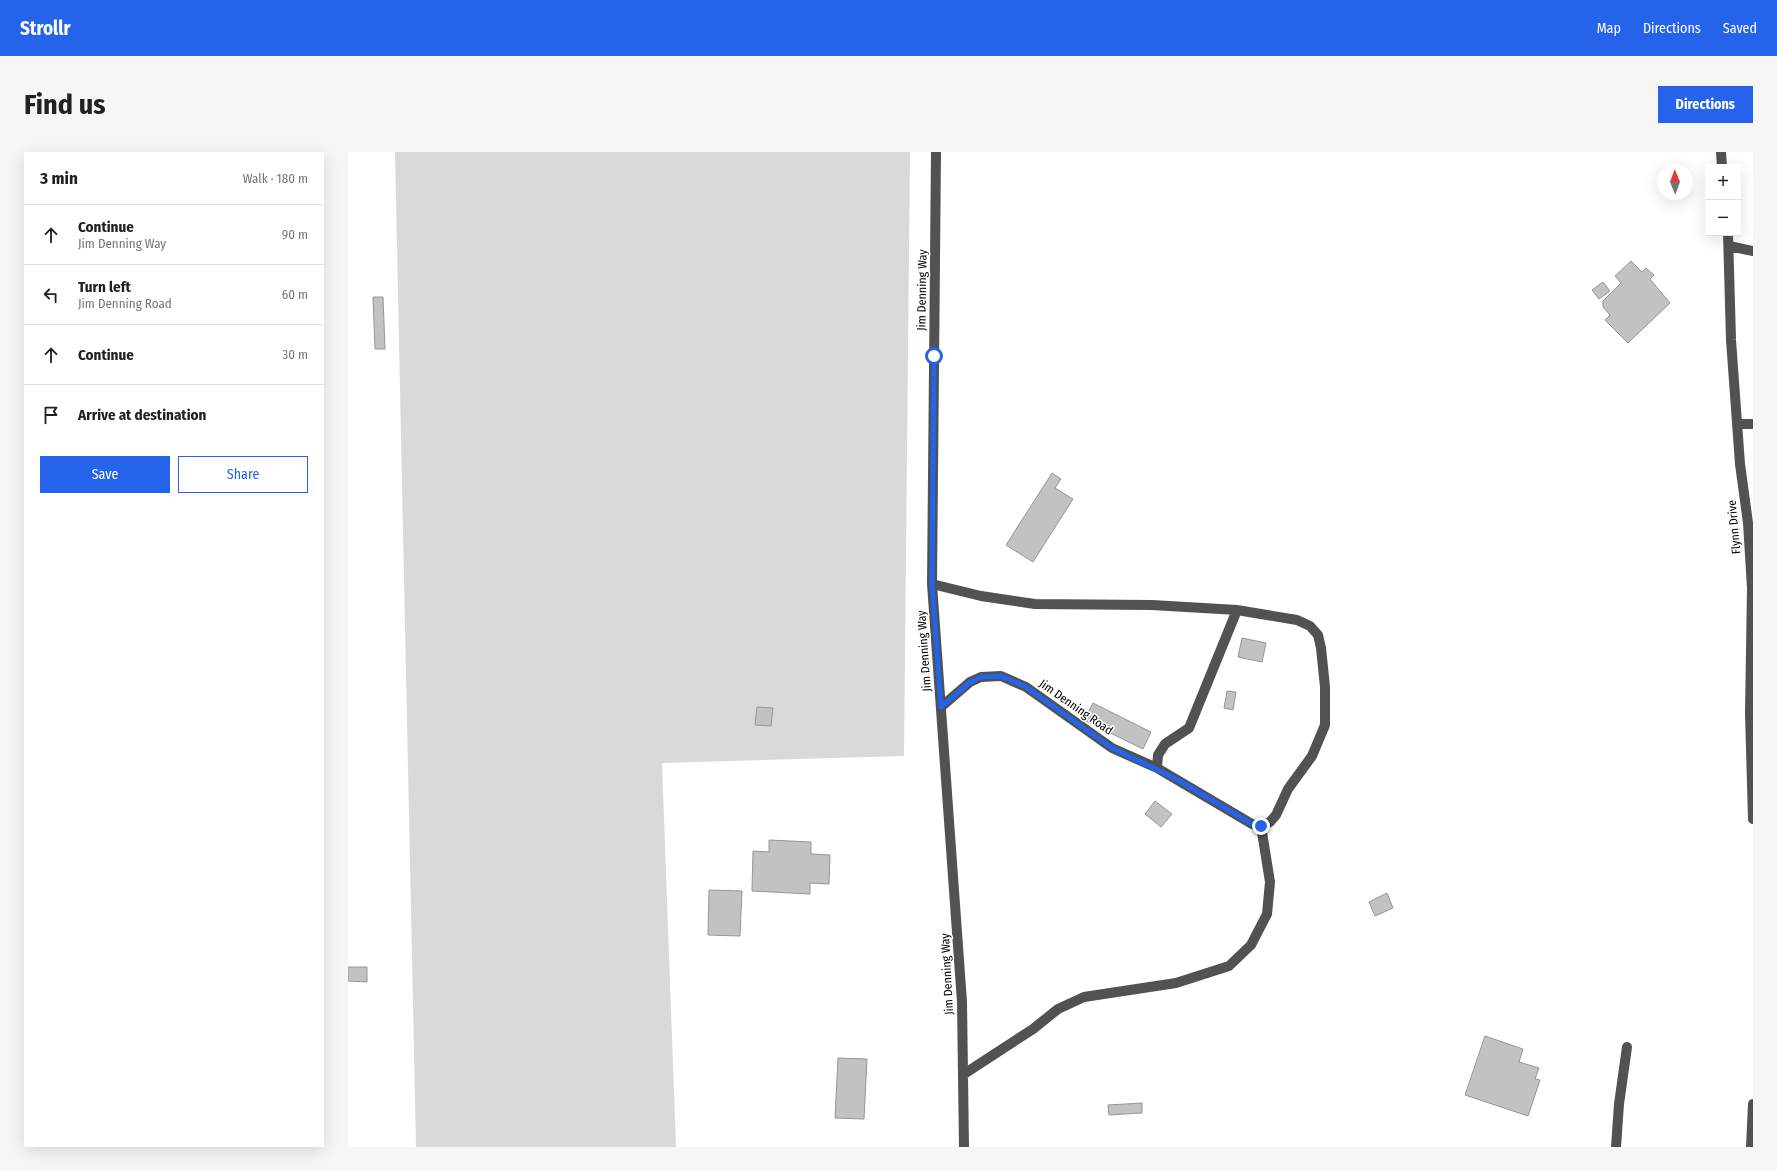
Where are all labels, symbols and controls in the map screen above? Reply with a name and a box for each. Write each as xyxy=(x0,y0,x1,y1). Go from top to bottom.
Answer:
text: Strollr xyxy=(20,17,70,40)
text: Map xyxy=(1597,20,1621,37)
text: Directions xyxy=(1643,20,1701,37)
text: Saved xyxy=(1723,20,1757,37)
button: Directions xyxy=(1658,86,1753,123)
text: Find us xyxy=(24,88,106,121)
north arrow xyxy=(1657,164,1693,200)
map controls xyxy=(1705,164,1741,236)
button: + xyxy=(1705,164,1741,200)
text: 3 min xyxy=(40,168,78,189)
text: Walk · 180 m xyxy=(243,171,308,186)
button: − xyxy=(1705,200,1741,236)
text: Continue xyxy=(78,218,134,236)
icon: ahead xyxy=(40,224,62,246)
text: 90 m xyxy=(282,227,308,242)
text: Jim Denning Way xyxy=(78,236,166,251)
street label: Jim Denning Way xyxy=(914,249,930,331)
text: Turn left xyxy=(78,278,131,296)
icon: left xyxy=(40,284,62,306)
text: 60 m xyxy=(282,287,308,302)
text: Jim Denning Road xyxy=(78,296,172,311)
icon: ahead xyxy=(40,344,62,366)
text: Continue xyxy=(78,346,134,364)
text: 30 m xyxy=(282,347,308,362)
route start xyxy=(925,347,943,365)
icon: arrive xyxy=(40,404,62,426)
text: Arrive at destination xyxy=(78,406,206,424)
button: Save xyxy=(40,456,170,493)
button: Share xyxy=(178,456,308,493)
street label: Flynn Drive xyxy=(1725,499,1743,555)
street label: Jim Denning Way xyxy=(914,609,934,692)
street label: Jim Denning Road xyxy=(1037,676,1115,738)
route end xyxy=(1252,817,1270,835)
street label: Jim Denning Way xyxy=(938,932,956,1015)

